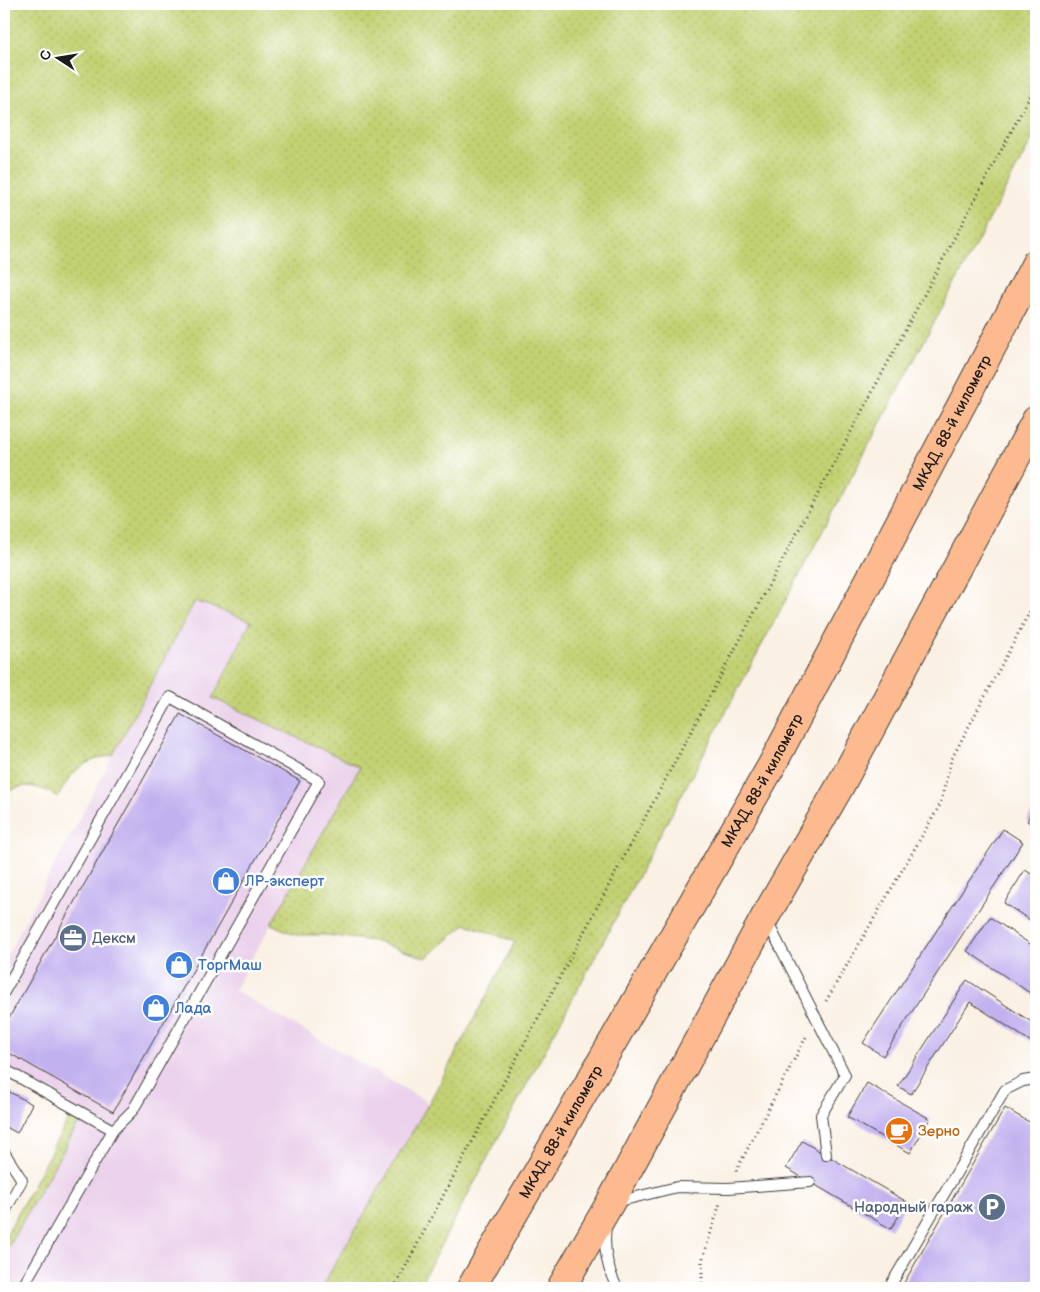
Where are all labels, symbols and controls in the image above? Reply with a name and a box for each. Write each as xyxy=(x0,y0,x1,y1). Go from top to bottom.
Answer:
north arrow xyxy=(32,32,82,82)
text: С xyxy=(36,49,55,62)
street label: МКАД, 88-й километр xyxy=(908,351,996,494)
street label: МКАД, 88-й километр xyxy=(717,710,807,851)
shop icon: ЛР-эксперт xyxy=(211,866,241,896)
place label: ЛР-эксперт xyxy=(244,872,325,891)
office icon: Дексм xyxy=(58,923,88,953)
place label: Дексм xyxy=(92,929,136,948)
shop icon: ТоргМаш xyxy=(164,950,194,980)
place label: ТоргМаш xyxy=(198,956,262,975)
shop icon: Лада xyxy=(141,993,171,1023)
place label: Лада xyxy=(174,999,212,1018)
street label: МКАД, 88-й километр xyxy=(515,1061,607,1202)
cafe icon: Зерно xyxy=(884,1116,914,1146)
place label: Зерно xyxy=(918,1122,960,1141)
parking icon: Народный гараж xyxy=(977,1192,1007,1222)
place label: Народный гараж xyxy=(854,1198,974,1217)

